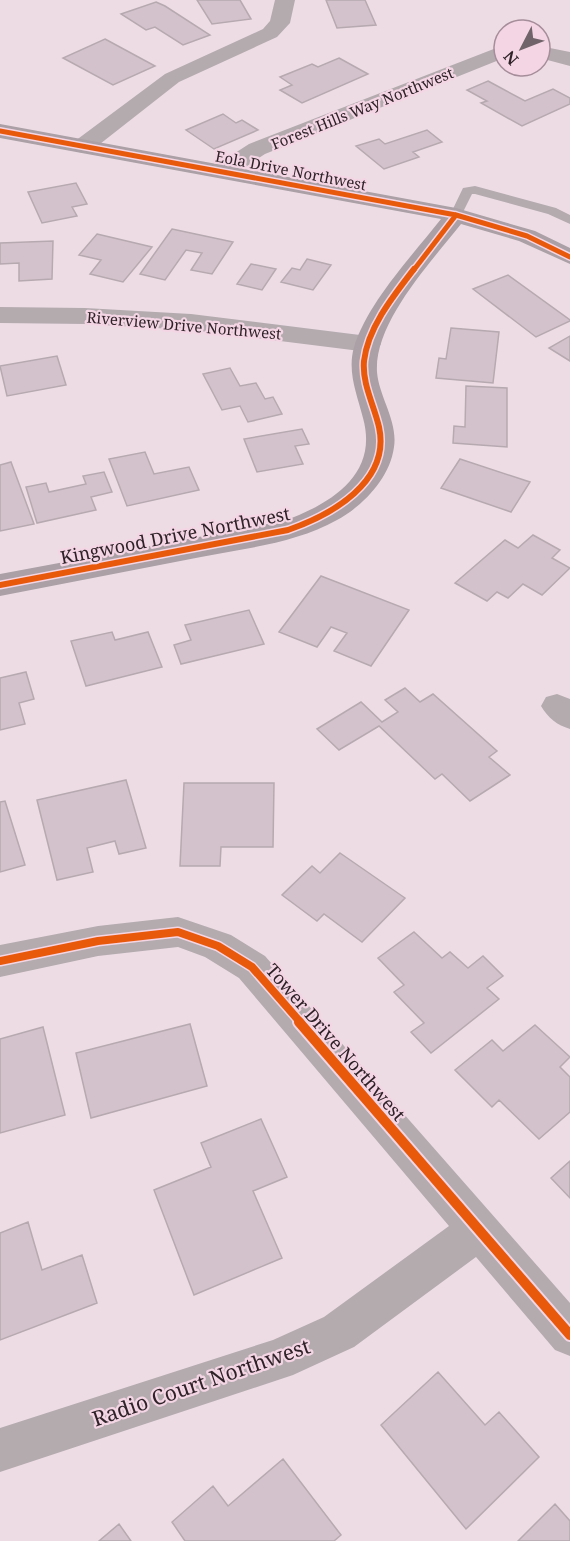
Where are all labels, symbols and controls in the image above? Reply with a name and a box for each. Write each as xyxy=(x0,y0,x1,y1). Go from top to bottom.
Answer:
north arrow xyxy=(492,18,552,78)
text: N xyxy=(498,46,523,70)
street label: Forest Hills Way Northwest xyxy=(268,62,456,154)
street label: Eola Drive Northwest xyxy=(214,146,368,194)
street label: Riverview Drive Northwest xyxy=(86,307,282,343)
street label: Kingwood Drive Northwest xyxy=(58,501,292,569)
street label: Tower Drive Northwest xyxy=(261,958,411,1126)
street label: Radio Court Northwest xyxy=(88,1332,314,1432)

